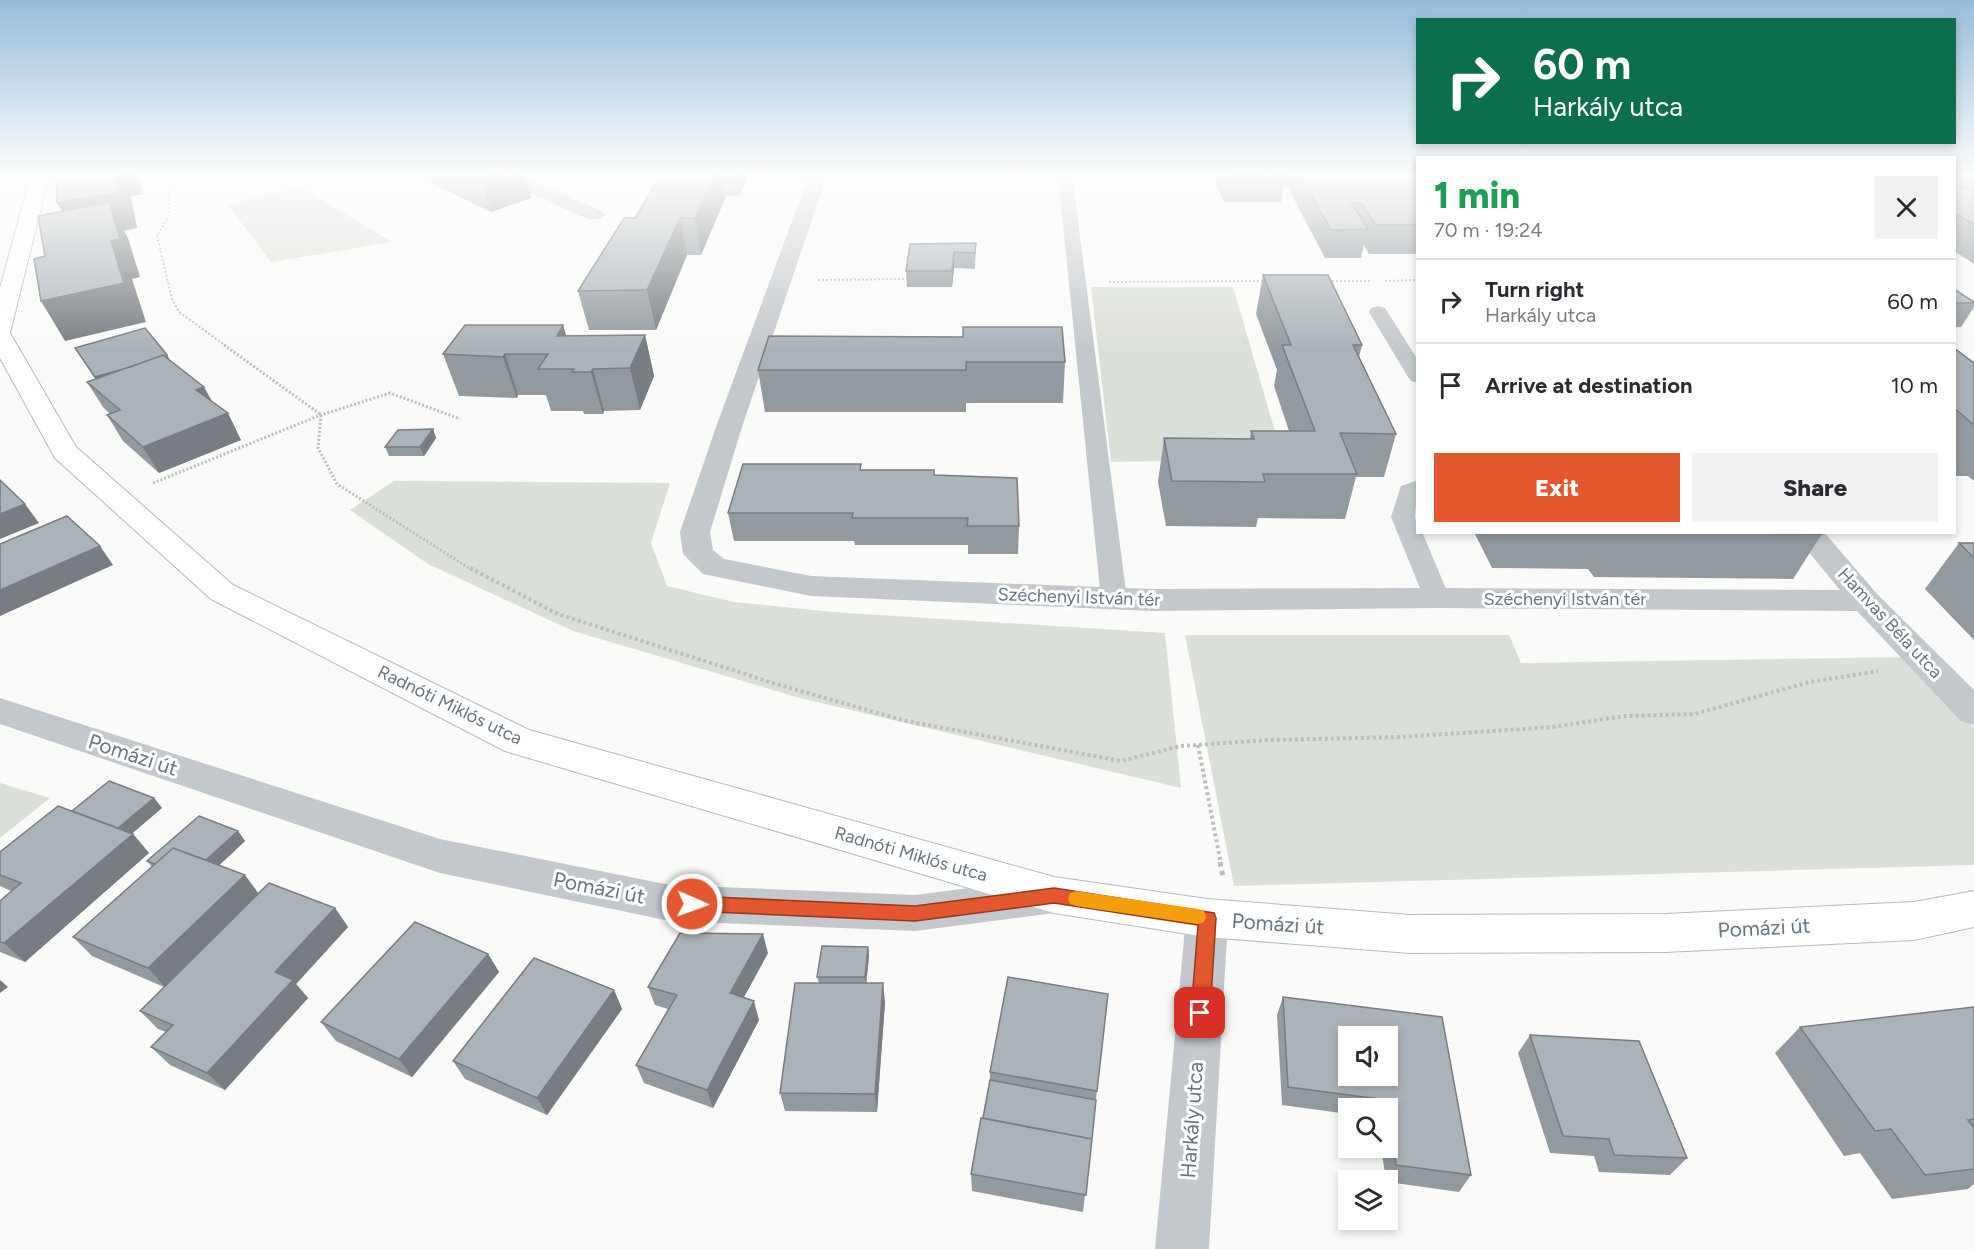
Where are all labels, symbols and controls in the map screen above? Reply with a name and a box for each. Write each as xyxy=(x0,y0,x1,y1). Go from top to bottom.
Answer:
text: 60 m xyxy=(1533,39,1631,90)
icon: right xyxy=(1434,42,1512,120)
text: Harkály utca xyxy=(1533,90,1683,123)
text: 1 min xyxy=(1434,174,1520,217)
button: close xyxy=(1875,176,1938,239)
text: 70 m · 19:24 xyxy=(1434,218,1543,242)
text: Turn right xyxy=(1485,276,1584,303)
icon: right xyxy=(1434,285,1467,318)
text: 60 m xyxy=(1887,288,1938,315)
text: Harkály utca xyxy=(1485,303,1596,327)
icon: arrive xyxy=(1434,369,1467,402)
text: Arrive at destination xyxy=(1485,372,1693,399)
text: 10 m xyxy=(1891,372,1938,399)
button: Exit xyxy=(1434,453,1680,522)
button: Share xyxy=(1692,453,1938,522)
street label: Hamvas Béla utca xyxy=(1833,563,1947,683)
street label: Széchenyi István tér xyxy=(997,583,1161,611)
street label: Széchenyi István tér xyxy=(1484,588,1646,610)
street label: Radnóti Miklós utca xyxy=(374,660,526,750)
street label: Pomázi út xyxy=(85,728,181,781)
street label: Radnóti Miklós utca xyxy=(832,822,990,886)
street label: Pomázi út xyxy=(551,866,647,909)
position arrow xyxy=(660,872,724,936)
street label: Pomázi út xyxy=(1231,908,1325,939)
street label: Pomázi út xyxy=(1717,913,1811,942)
pin xyxy=(1174,987,1225,1038)
icon: arrive xyxy=(1183,996,1216,1029)
map controls xyxy=(1338,1026,1398,1230)
button: sound xyxy=(1338,1026,1398,1086)
street label: Harkály utca xyxy=(1175,1061,1208,1179)
button: search xyxy=(1338,1098,1398,1158)
button: layers xyxy=(1338,1170,1398,1230)

